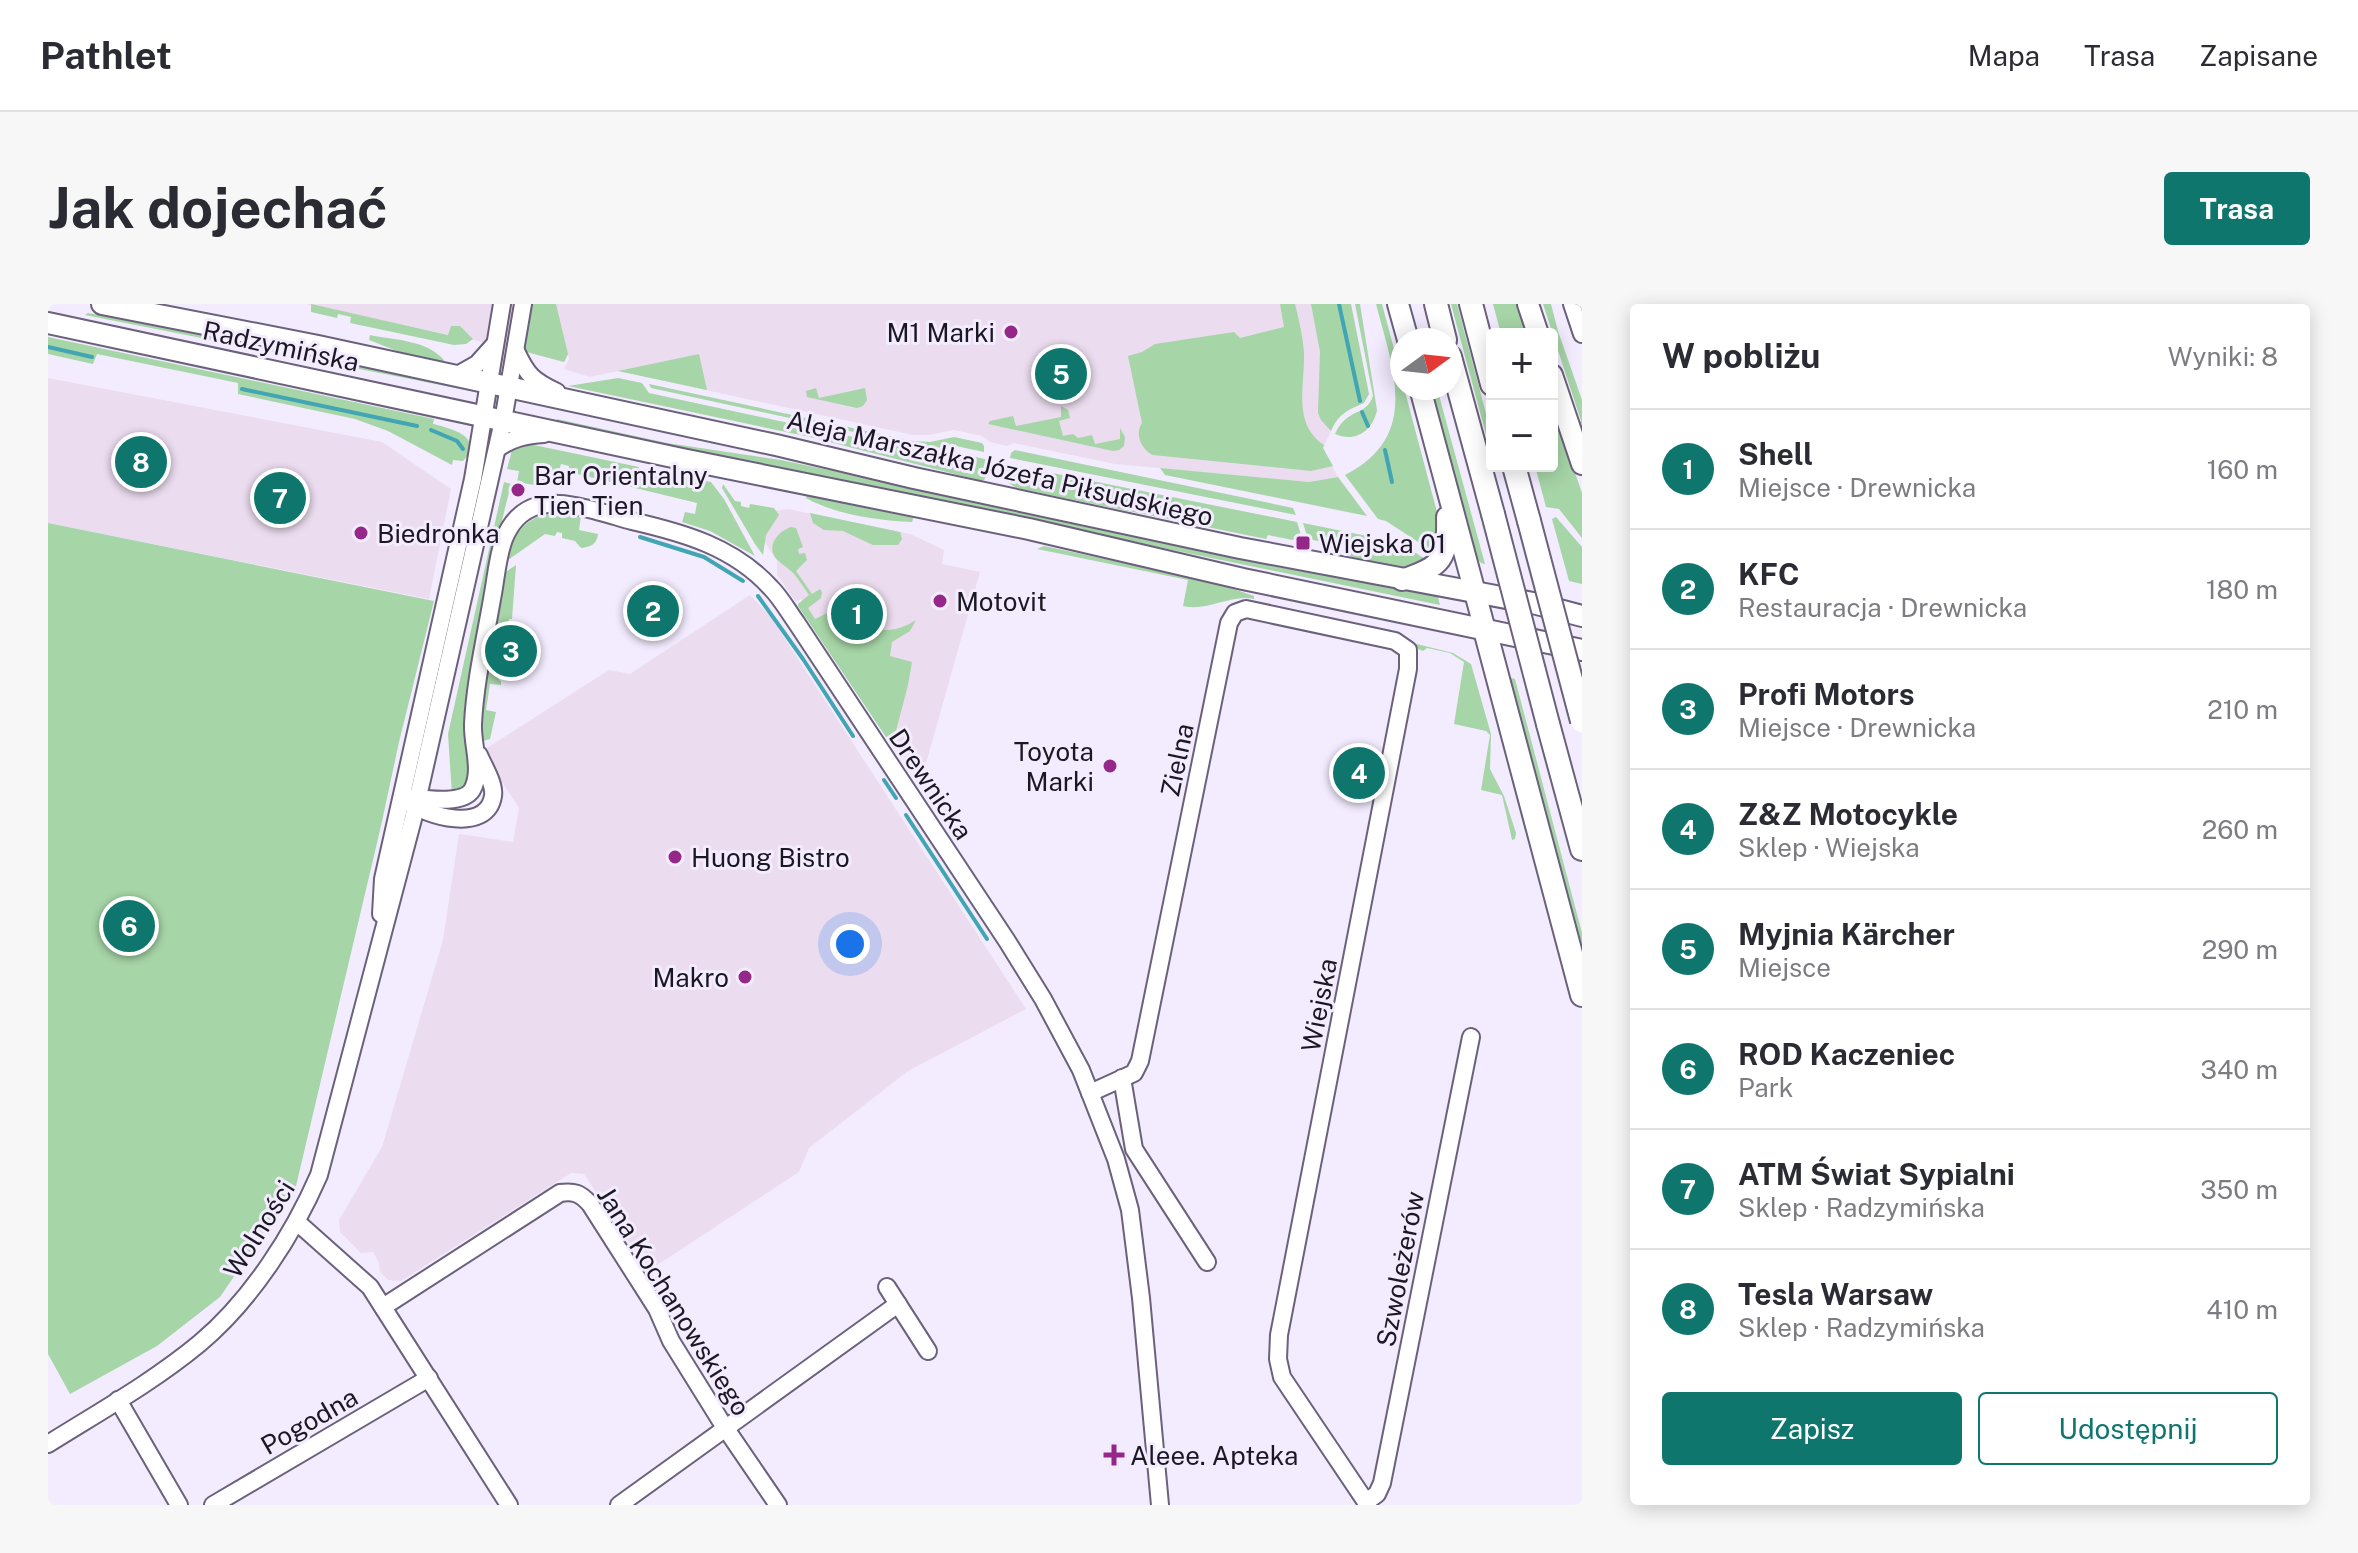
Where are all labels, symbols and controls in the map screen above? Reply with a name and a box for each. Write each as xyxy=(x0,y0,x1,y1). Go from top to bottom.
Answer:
text: Pathlet xyxy=(40,33,172,78)
text: Mapa xyxy=(1968,39,2040,72)
text: Trasa xyxy=(2084,39,2155,72)
text: Zapisane xyxy=(2199,39,2318,72)
button: Trasa xyxy=(2164,172,2310,245)
text: Jak dojechać xyxy=(48,175,388,241)
street label: Radzymińska xyxy=(200,314,362,378)
place label: M1 Marki xyxy=(887,317,995,348)
marker: M1 Marki xyxy=(1002,323,1020,341)
north arrow xyxy=(1390,328,1462,400)
map controls xyxy=(1486,328,1558,472)
button: + xyxy=(1486,328,1558,400)
text: W pobliżu xyxy=(1662,336,1821,376)
text: Wyniki: 8 xyxy=(2168,341,2278,372)
pin: 5 xyxy=(1035,344,1087,404)
button: − xyxy=(1486,400,1558,472)
street label: Aleja Marszałka Józefa Piłsudskiego xyxy=(784,404,1216,532)
pin: 8 xyxy=(115,432,167,492)
text: Shell xyxy=(1738,436,1813,472)
text: 1 xyxy=(1682,454,1694,485)
text: 160 m xyxy=(2207,454,2278,485)
place label: Bar Orientalny Tien Tien xyxy=(534,460,708,521)
pin: 7 xyxy=(254,468,306,528)
text: Miejsce · Drewnicka xyxy=(1738,472,1976,503)
marker: Bar Orientalny Tien Tien xyxy=(509,481,527,499)
place label: Biedronka xyxy=(377,518,500,549)
marker: Biedronka xyxy=(352,524,370,542)
place label: Wiejska 01 xyxy=(1319,528,1446,559)
marker: Wiejska 01 xyxy=(1294,534,1312,552)
text: KFC xyxy=(1738,556,1799,592)
text: 2 xyxy=(1680,574,1696,605)
text: 180 m xyxy=(2206,574,2278,605)
pin: 2 xyxy=(627,581,679,641)
pin: 1 xyxy=(831,584,883,644)
place label: Motovit xyxy=(956,586,1047,617)
marker: Motovit xyxy=(931,592,949,610)
text: Restauracja · Drewnicka xyxy=(1738,592,2027,623)
pin: 3 xyxy=(485,621,537,681)
text: Profi Motors xyxy=(1738,676,1915,712)
text: 3 xyxy=(1679,694,1697,725)
text: 210 m xyxy=(2207,694,2278,725)
text: Miejsce · Drewnicka xyxy=(1738,712,1976,743)
street label: Zielna xyxy=(1154,720,1200,800)
street label: Drewnicka xyxy=(883,723,979,845)
place label: Toyota Marki xyxy=(1014,736,1094,797)
pin: 4 xyxy=(1333,743,1385,803)
marker: Toyota Marki xyxy=(1101,757,1119,775)
text: Z&Z Motocykle xyxy=(1738,796,1958,832)
text: 4 xyxy=(1679,814,1697,845)
text: 260 m xyxy=(2202,814,2278,845)
text: Sklep · Wiejska xyxy=(1738,832,1920,863)
place label: Huong Bistro xyxy=(691,842,850,873)
marker: Huong Bistro xyxy=(666,848,684,866)
pin: 6 xyxy=(103,896,155,956)
text: Myjnia Kärcher xyxy=(1738,916,1955,952)
your location xyxy=(830,924,870,964)
text: 5 xyxy=(1679,934,1697,965)
text: 290 m xyxy=(2202,934,2278,965)
text: Miejsce xyxy=(1738,952,1831,983)
street label: Wiejska xyxy=(1295,956,1343,1054)
place label: Makro xyxy=(652,962,729,993)
marker: Makro xyxy=(736,968,754,986)
text: ROD Kaczeniec xyxy=(1738,1036,1955,1072)
text: 6 xyxy=(1679,1054,1697,1085)
text: 340 m xyxy=(2201,1054,2278,1085)
text: Park xyxy=(1738,1072,1793,1103)
text: ATM Świat Sypialni xyxy=(1738,1156,2015,1192)
street label: Wolności xyxy=(217,1174,301,1284)
text: 7 xyxy=(1680,1174,1696,1205)
text: 350 m xyxy=(2200,1174,2278,1205)
street label: Jana Kochanowskiego xyxy=(591,1181,757,1421)
street label: Szwoleżerów xyxy=(1370,1189,1430,1349)
text: Sklep · Radzymińska xyxy=(1738,1192,1985,1223)
text: Tesla Warsaw xyxy=(1738,1276,1933,1312)
text: 8 xyxy=(1679,1294,1697,1325)
text: 410 m xyxy=(2206,1294,2278,1325)
text: Sklep · Radzymińska xyxy=(1738,1312,1985,1343)
street label: Pogodna xyxy=(255,1381,363,1461)
button: Zapisz xyxy=(1662,1392,1962,1465)
button: Udostępnij xyxy=(1978,1392,2278,1465)
place label: Aleee. Apteka xyxy=(1130,1440,1298,1471)
marker: Aleee. Apteka xyxy=(1105,1446,1123,1464)

